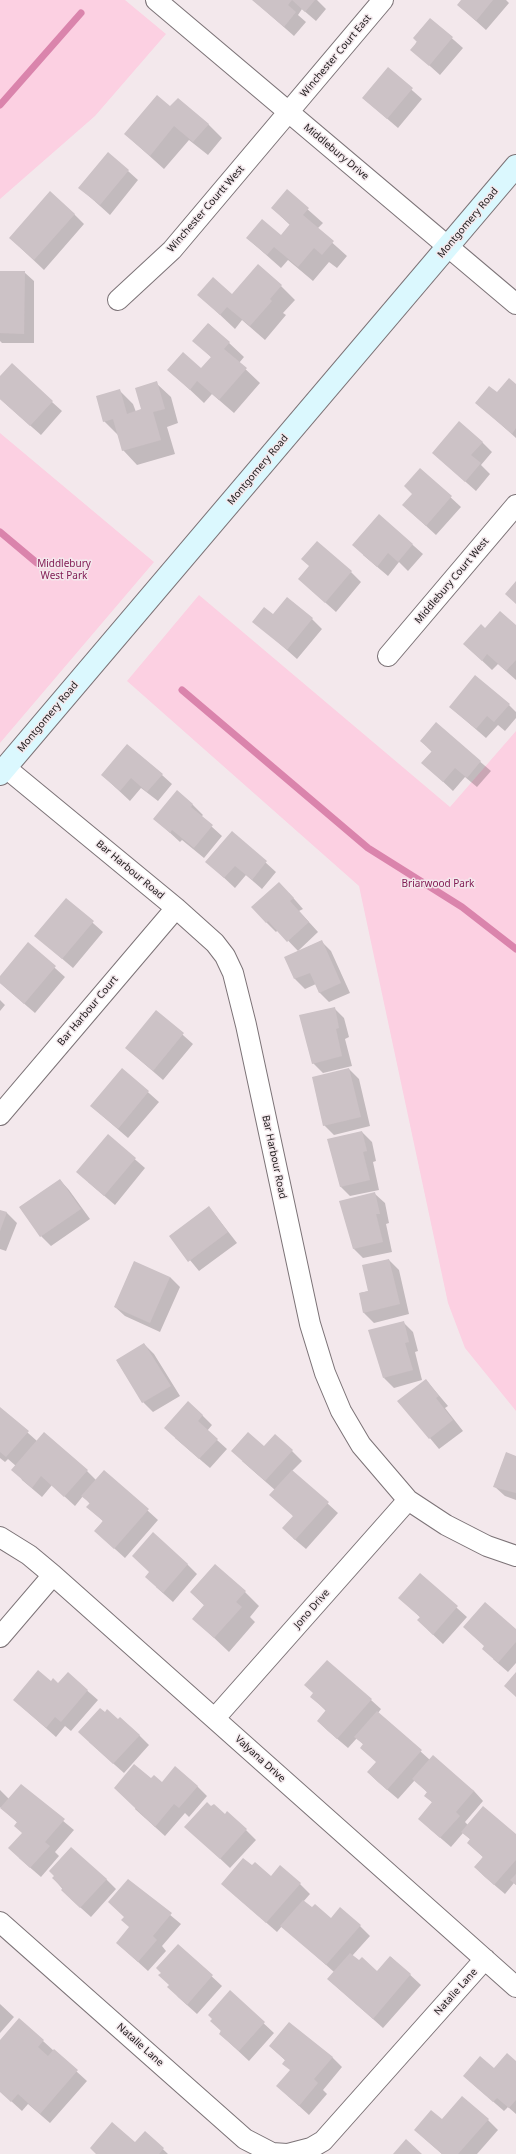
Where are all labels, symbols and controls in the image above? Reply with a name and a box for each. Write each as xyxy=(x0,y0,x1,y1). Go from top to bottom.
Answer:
street label: Winchester Court East xyxy=(298,12,374,100)
street label: Middlebury Drive xyxy=(301,121,371,183)
street label: Winchester Courtt West xyxy=(165,163,247,255)
street label: Montgomery Road xyxy=(435,185,501,261)
street label: Montgomery Road xyxy=(225,432,291,508)
street label: Middlebury Court West xyxy=(413,536,491,626)
park label: Middlebury West Park xyxy=(37,558,91,582)
street label: Montgomery Road xyxy=(15,679,81,755)
street label: Bar Harbour Road xyxy=(94,838,166,902)
park label: Briarwood Park xyxy=(402,878,474,890)
street label: Bar Harbour Court xyxy=(55,974,121,1048)
street label: Bar Harbour Road xyxy=(259,1114,289,1200)
street label: Jono Drive xyxy=(292,1587,332,1631)
street label: Valyana Drive xyxy=(232,1733,288,1785)
street label: Natalie Lane xyxy=(432,1966,480,2018)
street label: Natalie Lane xyxy=(114,2021,166,2069)

